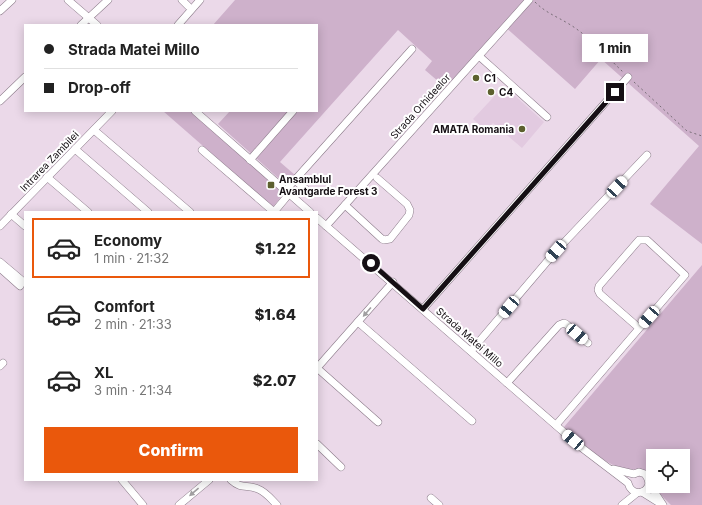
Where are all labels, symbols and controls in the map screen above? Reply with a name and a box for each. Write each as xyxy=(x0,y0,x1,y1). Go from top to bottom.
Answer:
callout: 1 min xyxy=(582,34,648,62)
text: Strada Matei Millo xyxy=(68,40,200,59)
text: 1 min xyxy=(599,40,631,56)
street label: Strada Orhideelor xyxy=(388,71,453,141)
place label: C1 xyxy=(484,72,496,84)
marker: C1 xyxy=(471,73,481,83)
text: Drop-off xyxy=(68,78,131,97)
route end xyxy=(606,83,624,101)
place label: C4 xyxy=(499,86,513,98)
marker: C4 xyxy=(486,87,496,97)
place label: AMATA Romania xyxy=(433,123,514,135)
marker: AMATA Romania xyxy=(517,124,527,134)
street label: Intrarea Zambilei xyxy=(17,128,81,194)
place label: Ansamblul Avantgarde Forest 3 xyxy=(279,173,377,198)
car xyxy=(604,174,630,200)
marker: Ansamblul Avantgarde Forest 3 xyxy=(266,180,276,190)
icon: car xyxy=(46,230,82,266)
text: Economy xyxy=(94,231,162,250)
car xyxy=(544,238,568,264)
text: $1.22 xyxy=(255,239,296,258)
text: 1 min · 21:32 xyxy=(94,250,169,266)
route start xyxy=(362,254,380,272)
car xyxy=(497,294,521,320)
icon: car xyxy=(46,296,82,332)
text: Comfort xyxy=(94,297,155,316)
car xyxy=(637,304,661,330)
text: $1.64 xyxy=(254,305,296,324)
street label: Strada Matei Millo xyxy=(434,305,506,369)
one-way arrow xyxy=(363,306,372,317)
text: 2 min · 21:33 xyxy=(94,316,172,332)
car xyxy=(564,322,590,346)
icon: car xyxy=(46,362,82,398)
text: XL xyxy=(94,363,114,382)
text: $2.07 xyxy=(253,371,296,390)
text: 3 min · 21:34 xyxy=(94,382,172,398)
button: Confirm xyxy=(44,427,298,473)
car xyxy=(560,428,586,452)
map controls xyxy=(646,449,690,493)
button: locate xyxy=(646,449,690,493)
one-way arrow xyxy=(188,488,199,497)

